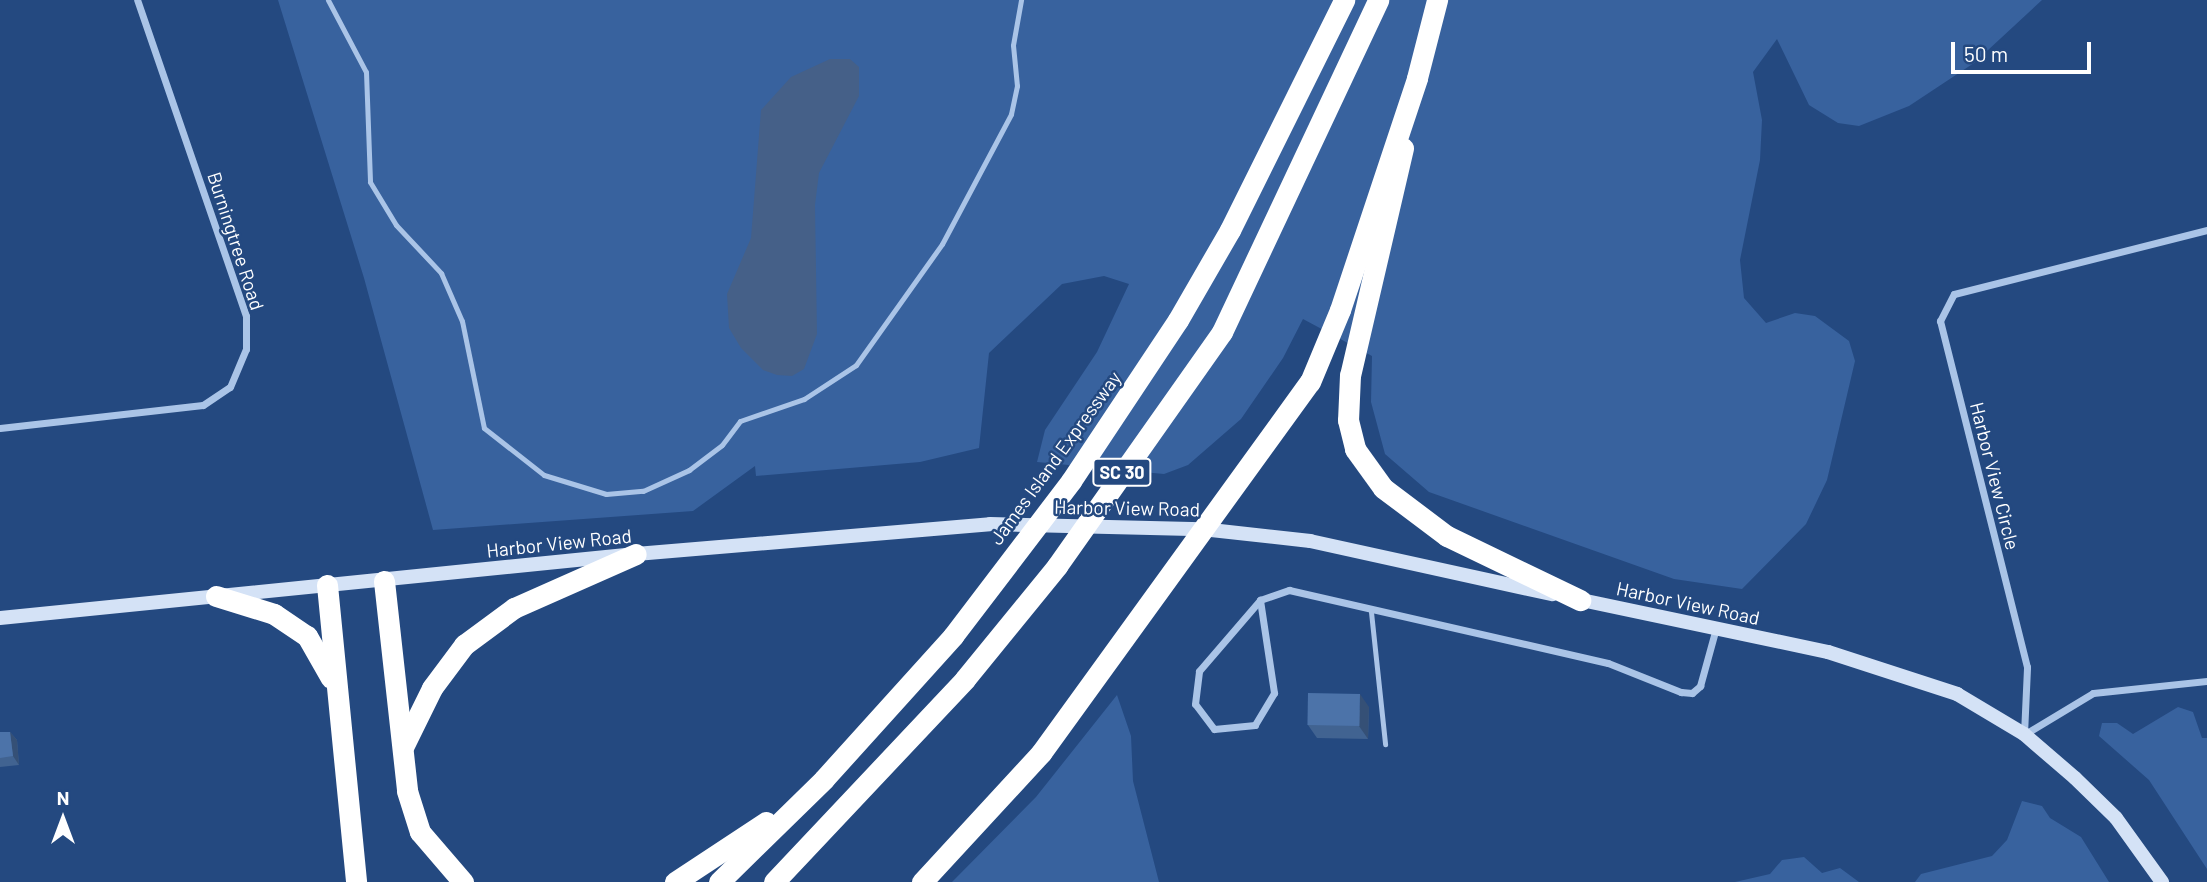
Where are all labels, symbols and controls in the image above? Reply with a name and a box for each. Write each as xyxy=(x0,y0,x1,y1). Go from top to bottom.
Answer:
scale bar xyxy=(1955,28,2095,72)
text: 50 m xyxy=(1964,41,2008,66)
street label: Burningtree Road xyxy=(203,169,269,313)
street label: James Island Expressway xyxy=(984,367,1126,549)
street label: Harbor View Circle xyxy=(1966,400,2024,552)
road number: SC 30 xyxy=(1092,458,1152,486)
street label: Harbor View Road xyxy=(1054,495,1200,521)
street label: Harbor View Road xyxy=(485,524,633,562)
street label: Harbor View Road xyxy=(1614,577,1762,629)
north arrow xyxy=(28,784,98,854)
text: N xyxy=(57,786,69,809)

